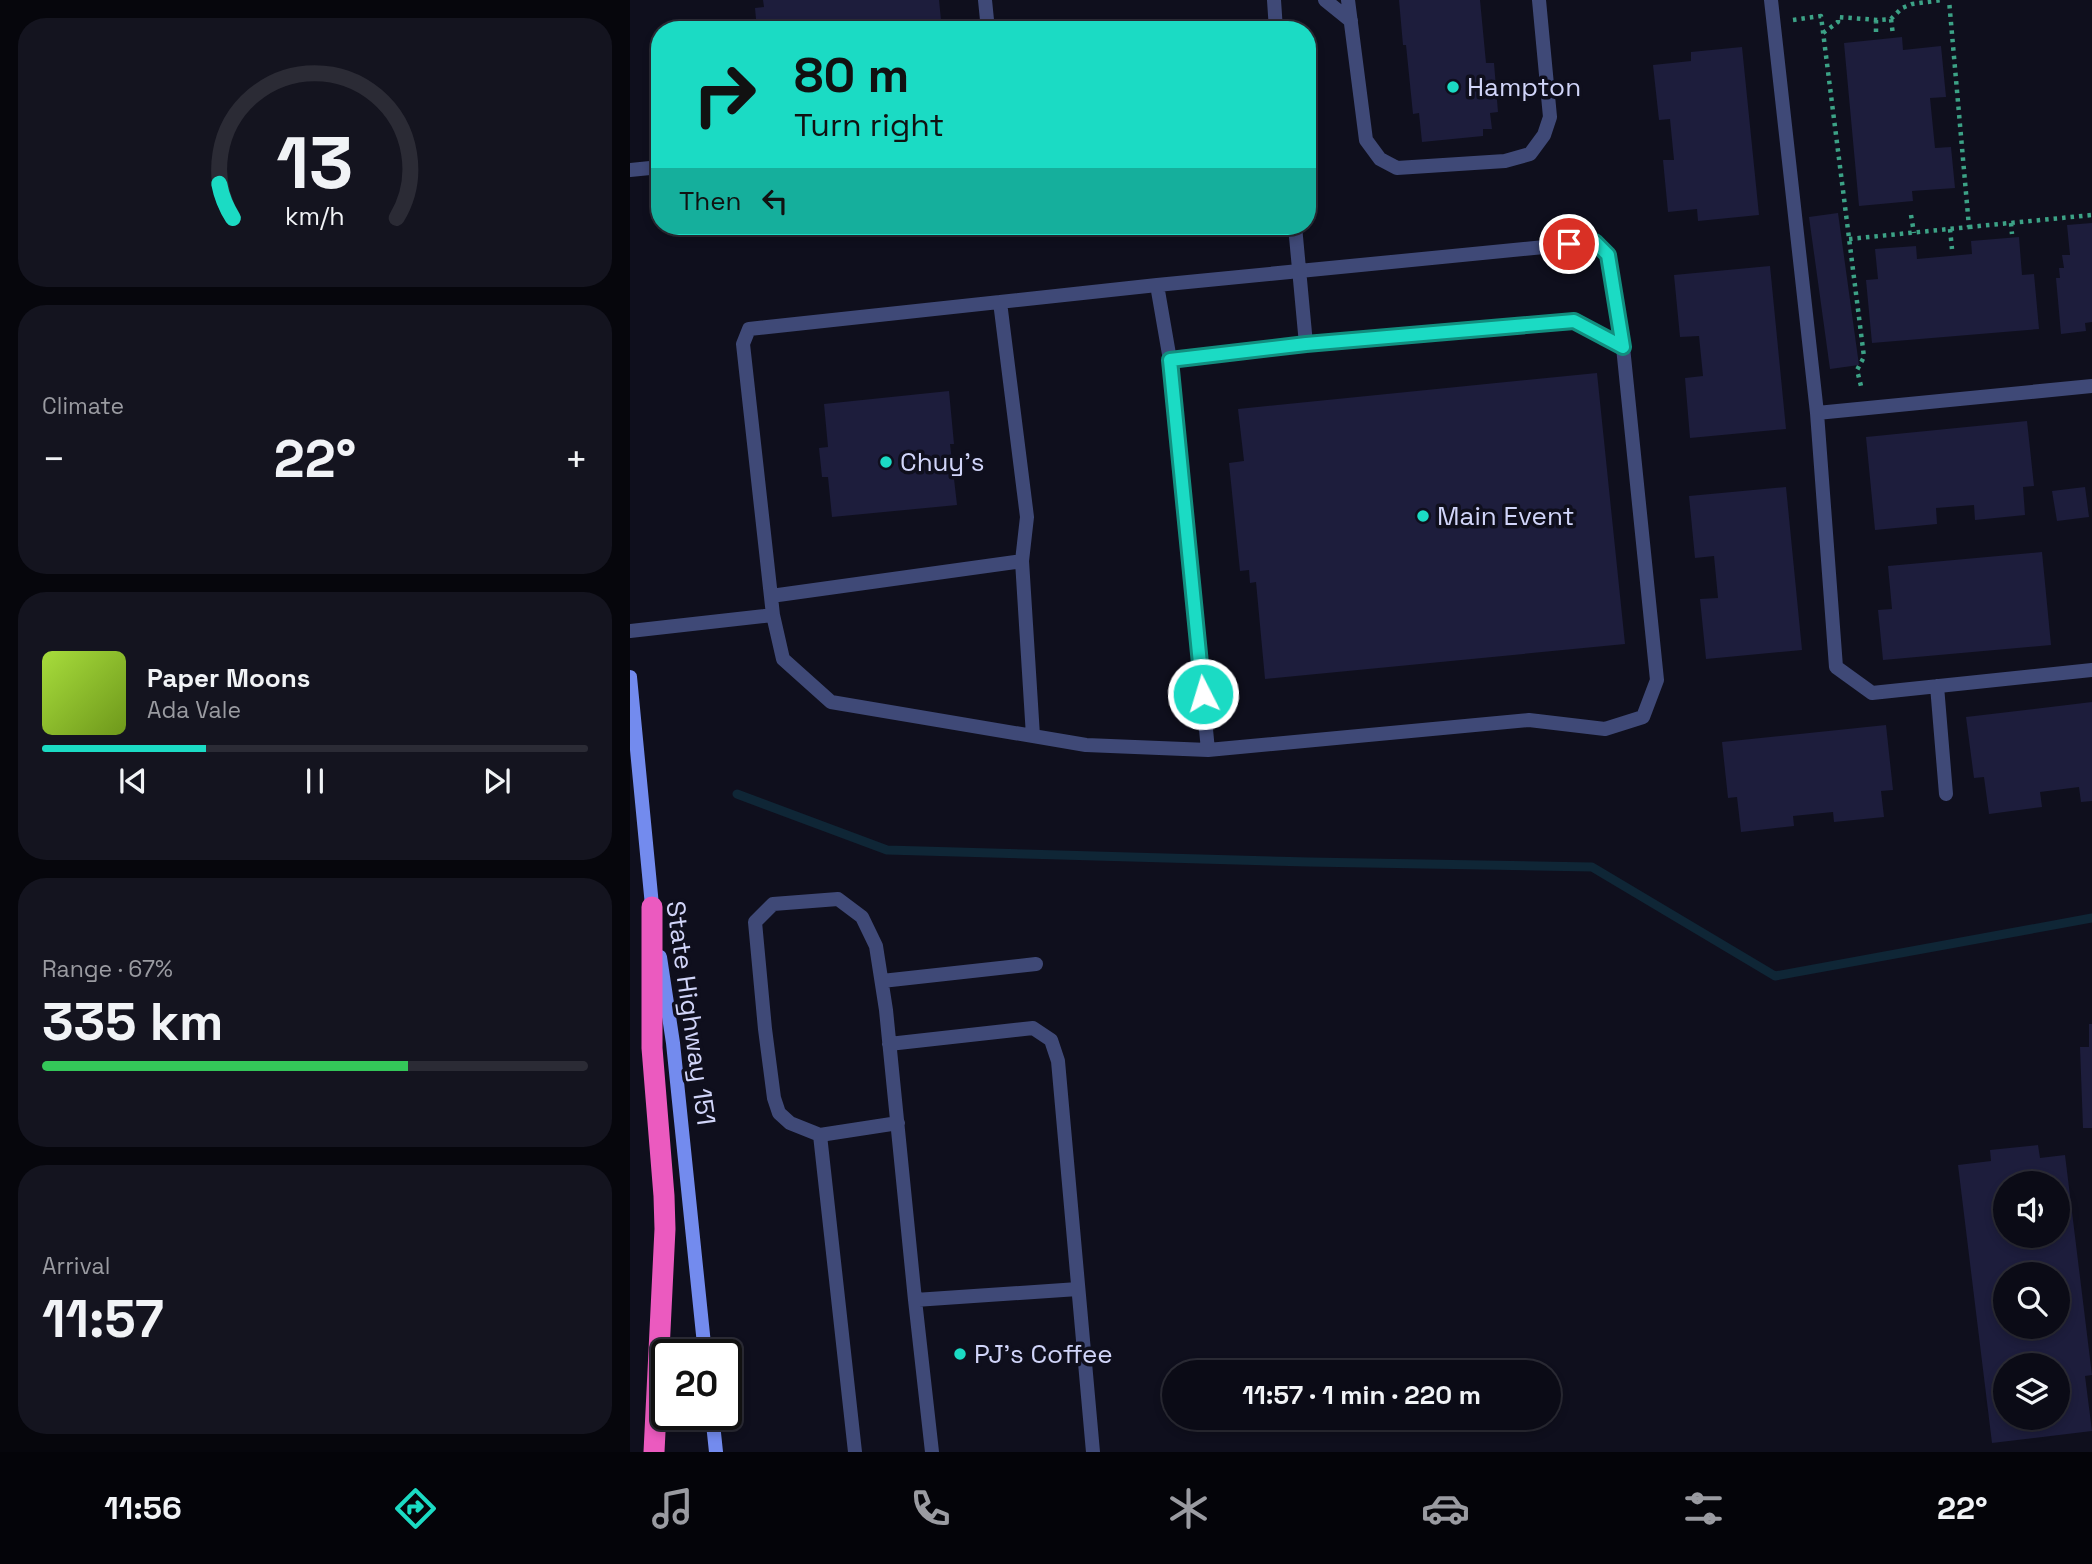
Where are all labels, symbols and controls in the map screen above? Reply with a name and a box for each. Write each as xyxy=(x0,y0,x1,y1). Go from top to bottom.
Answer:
text: 80 m xyxy=(794,44,909,106)
icon: right xyxy=(679,49,770,140)
place label: Hampton xyxy=(1467,70,1581,104)
marker: Hampton xyxy=(1445,79,1461,95)
text: Turn right xyxy=(794,105,944,145)
text: 13 xyxy=(276,117,354,210)
icon: left xyxy=(756,182,794,220)
text: Then xyxy=(679,184,742,218)
text: km/h xyxy=(285,200,345,232)
pin xyxy=(1539,214,1599,274)
icon: arrive xyxy=(1550,225,1588,263)
text: Climate xyxy=(42,391,124,421)
text: 22° xyxy=(274,426,356,492)
text: − xyxy=(42,435,66,483)
text: + xyxy=(564,435,588,483)
place label: Chuy's xyxy=(900,445,984,479)
marker: Chuy's xyxy=(878,454,894,470)
place label: Main Event xyxy=(1437,499,1574,533)
marker: Main Event xyxy=(1415,508,1431,524)
position arrow xyxy=(1166,657,1240,731)
text: Paper Moons xyxy=(147,661,310,695)
text: Ada Vale xyxy=(147,695,241,725)
icon: previous xyxy=(114,762,152,800)
icon: pause xyxy=(296,762,334,800)
icon: next xyxy=(478,762,516,800)
street label: State Highway 151 xyxy=(658,899,724,1127)
text: Range · 67% xyxy=(42,954,173,984)
text: 335 km xyxy=(42,989,223,1055)
map controls xyxy=(1993,1171,2070,1430)
button: sound xyxy=(1993,1171,2070,1248)
text: Arrival xyxy=(42,1251,110,1281)
button: search xyxy=(1993,1262,2070,1339)
text: 11:57 xyxy=(42,1286,164,1352)
place label: PJ's Coffee xyxy=(974,1337,1113,1371)
speed limit sign: 20 xyxy=(651,1339,742,1430)
marker: PJ's Coffee xyxy=(952,1346,968,1362)
button: layers xyxy=(1993,1353,2070,1430)
text: 11:57 · 1 min · 220 m xyxy=(1242,1378,1481,1412)
icon: directions xyxy=(391,1484,440,1533)
icon: music xyxy=(648,1484,697,1533)
icon: phone xyxy=(906,1484,955,1533)
icon: climate xyxy=(1164,1484,1213,1533)
icon: car xyxy=(1421,1484,1470,1533)
icon: filters xyxy=(1679,1484,1728,1533)
text: 11:56 xyxy=(104,1488,182,1528)
text: 22° xyxy=(1937,1488,1988,1528)

